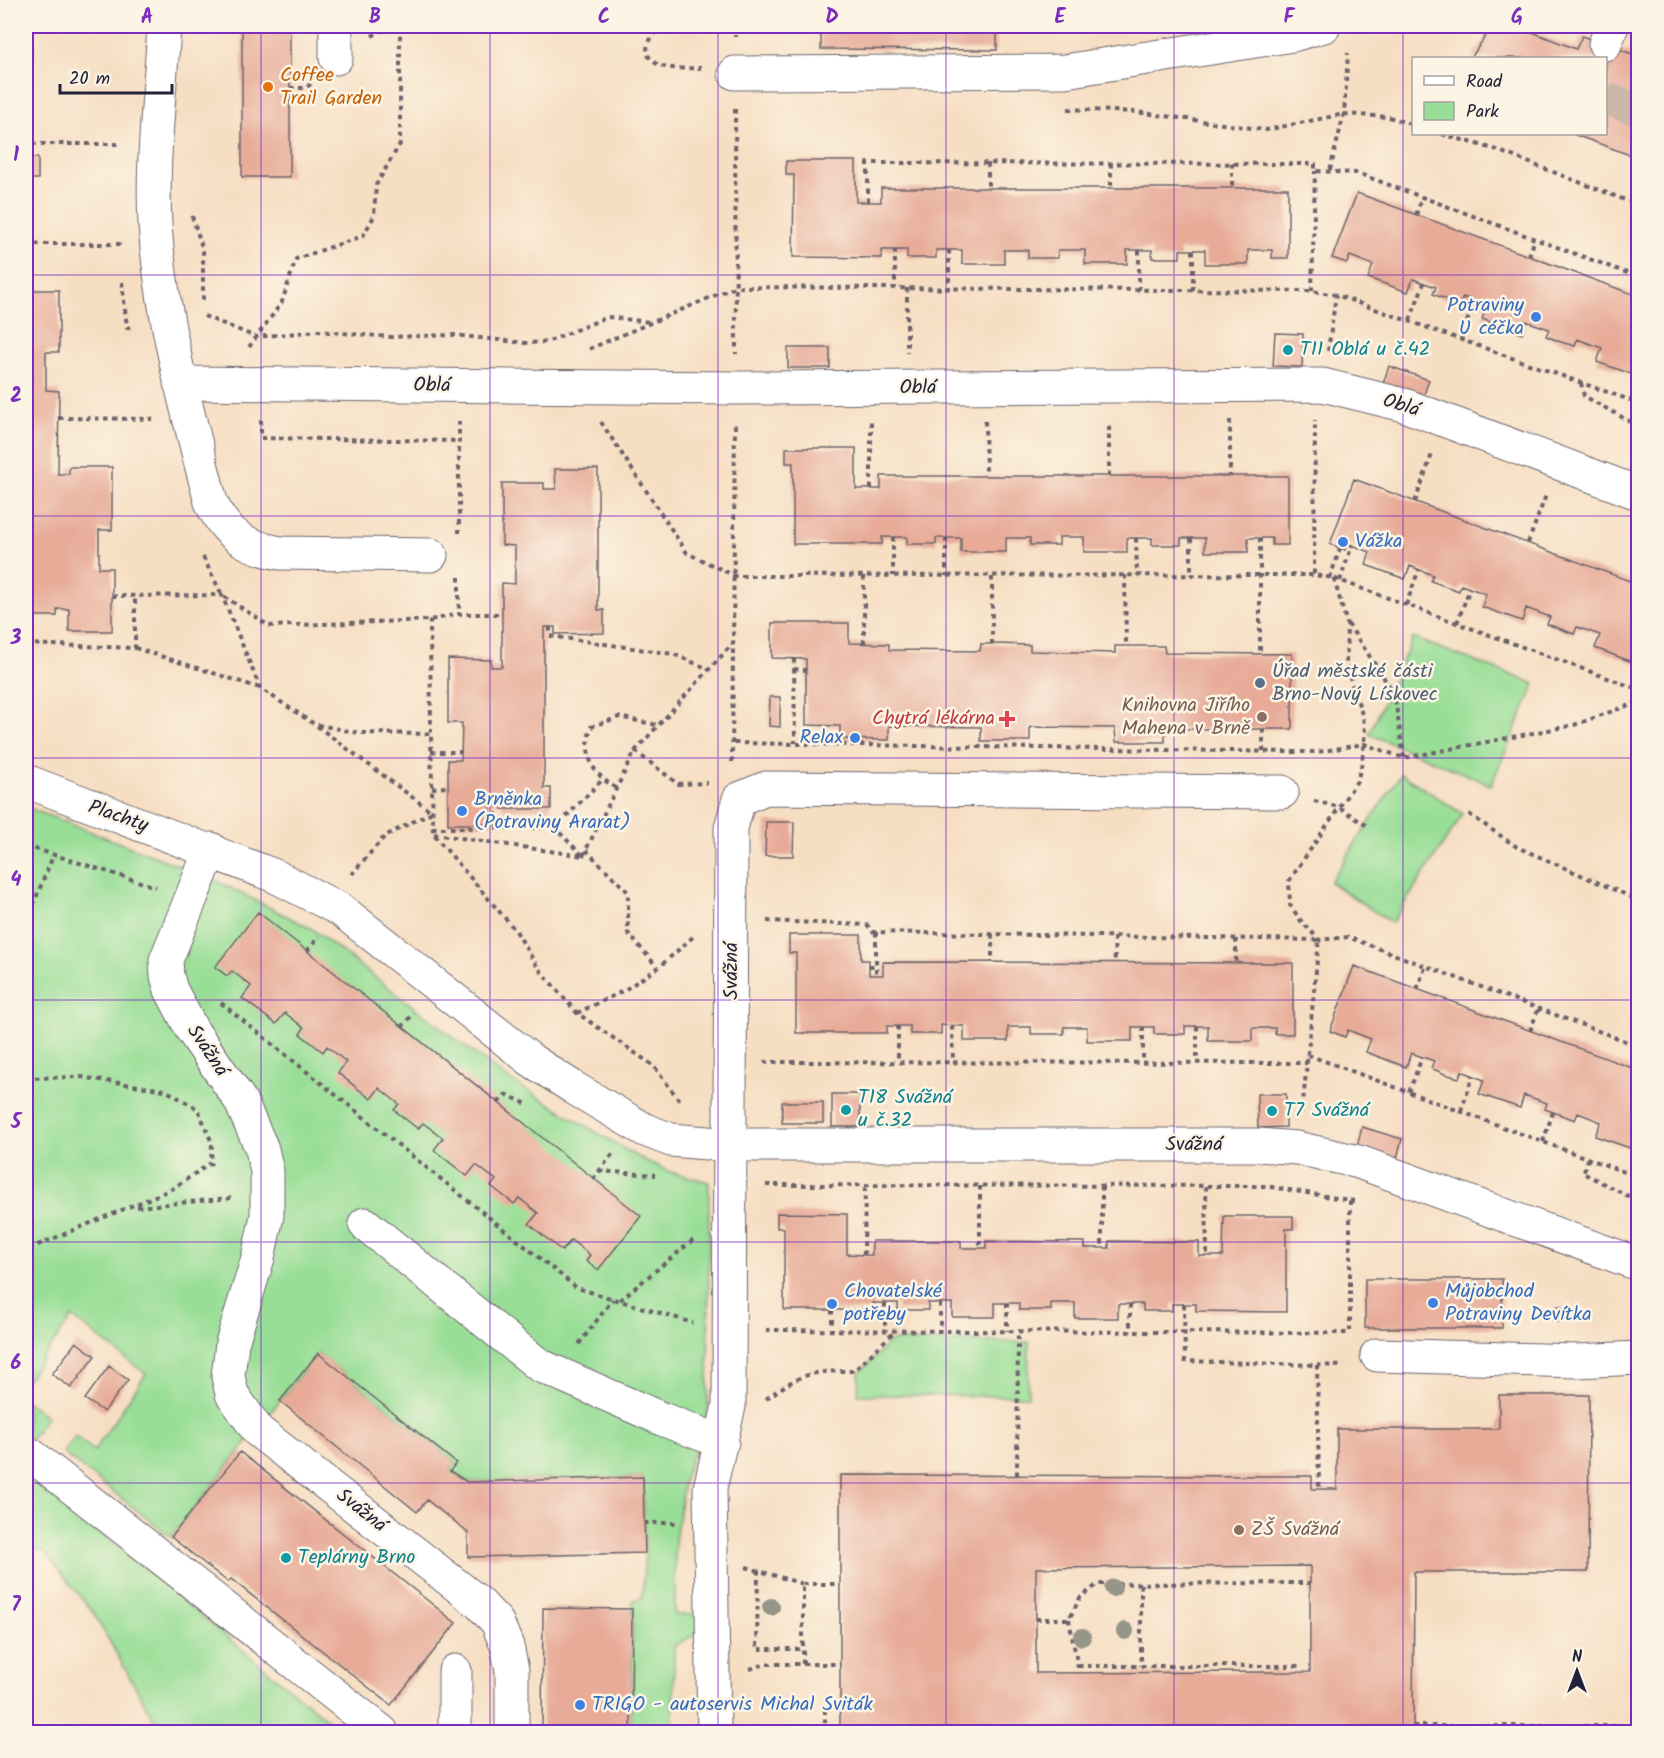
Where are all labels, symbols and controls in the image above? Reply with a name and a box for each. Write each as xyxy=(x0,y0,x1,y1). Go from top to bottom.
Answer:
text: A xyxy=(141,2,153,34)
text: B xyxy=(369,2,381,34)
text: C xyxy=(598,2,610,34)
text: D xyxy=(825,2,839,34)
text: E xyxy=(1054,2,1066,34)
text: F xyxy=(1284,2,1296,34)
text: G xyxy=(1511,2,1523,34)
scale bar xyxy=(60,57,172,95)
legend xyxy=(1412,57,1607,135)
place label: Coffee Trail Garden xyxy=(280,60,382,115)
text: 20 m xyxy=(69,65,110,94)
text: Road xyxy=(1466,68,1503,97)
marker: Coffee Trail Garden xyxy=(261,80,275,94)
text: Park xyxy=(1466,98,1499,127)
text: 1 xyxy=(13,140,19,172)
place label: Potraviny U céčka xyxy=(1447,290,1525,345)
marker: Potraviny U céčka xyxy=(1529,310,1543,324)
place label: T11 Oblá u č.42 xyxy=(1300,334,1430,366)
marker: T11 Oblá u č.42 xyxy=(1281,343,1295,357)
street label: Oblá xyxy=(413,370,452,402)
street label: Oblá xyxy=(899,372,938,404)
text: 2 xyxy=(10,381,22,413)
street label: Oblá xyxy=(1379,385,1425,427)
place label: Vážka xyxy=(1355,526,1402,558)
marker: Vážka xyxy=(1336,535,1350,549)
text: 3 xyxy=(10,623,22,655)
place label: Úřad městské části Brno-Nový Lískovec xyxy=(1272,656,1438,711)
marker: Úřad městské části Brno-Nový Lískovec xyxy=(1253,676,1267,690)
place label: Knihovna Jiřího Mahena v Brně xyxy=(1121,690,1251,745)
place label: Chytrá lékárna xyxy=(872,703,995,735)
marker: Knihovna Jiřího Mahena v Brně xyxy=(1255,710,1269,724)
marker: Chytrá lékárna xyxy=(1000,712,1014,726)
place label: Relax xyxy=(800,722,843,754)
marker: Relax xyxy=(848,731,862,745)
place label: Brněnka (Potraviny Ararat) xyxy=(474,784,631,839)
street label: Plachty xyxy=(84,792,153,842)
marker: Brněnka (Potraviny Ararat) xyxy=(455,804,469,818)
text: 4 xyxy=(11,865,22,897)
street label: Svážná xyxy=(716,941,748,1000)
street label: Svážná xyxy=(178,1018,237,1085)
place label: T18 Svážná u č.32 xyxy=(858,1082,954,1137)
place label: T7 Svážná xyxy=(1284,1095,1371,1127)
marker: T18 Svážná u č.32 xyxy=(839,1103,853,1117)
marker: T7 Svážná xyxy=(1265,1104,1279,1118)
text: 5 xyxy=(10,1107,23,1139)
street label: Svážná xyxy=(1165,1129,1224,1161)
place label: Chovatelské potřeby xyxy=(843,1276,943,1331)
place label: Můjobchod Potraviny Devítka xyxy=(1445,1276,1592,1331)
marker: Můjobchod Potraviny Devítka xyxy=(1426,1296,1440,1310)
marker: Chovatelské potřeby xyxy=(825,1297,839,1311)
text: 6 xyxy=(11,1348,22,1380)
street label: Svážná xyxy=(329,1481,395,1542)
place label: ZŠ Svážná xyxy=(1251,1514,1341,1546)
marker: ZŠ Svážná xyxy=(1232,1523,1246,1537)
place label: Teplárny Brno xyxy=(298,1542,415,1574)
marker: Teplárny Brno xyxy=(279,1551,293,1565)
text: 7 xyxy=(11,1590,21,1622)
north arrow xyxy=(1547,1641,1607,1701)
text: N xyxy=(1572,1645,1582,1670)
place label: TRIGO - autoservis Michal Sviták xyxy=(592,1689,873,1721)
marker: TRIGO - autoservis Michal Sviták xyxy=(573,1698,587,1712)

